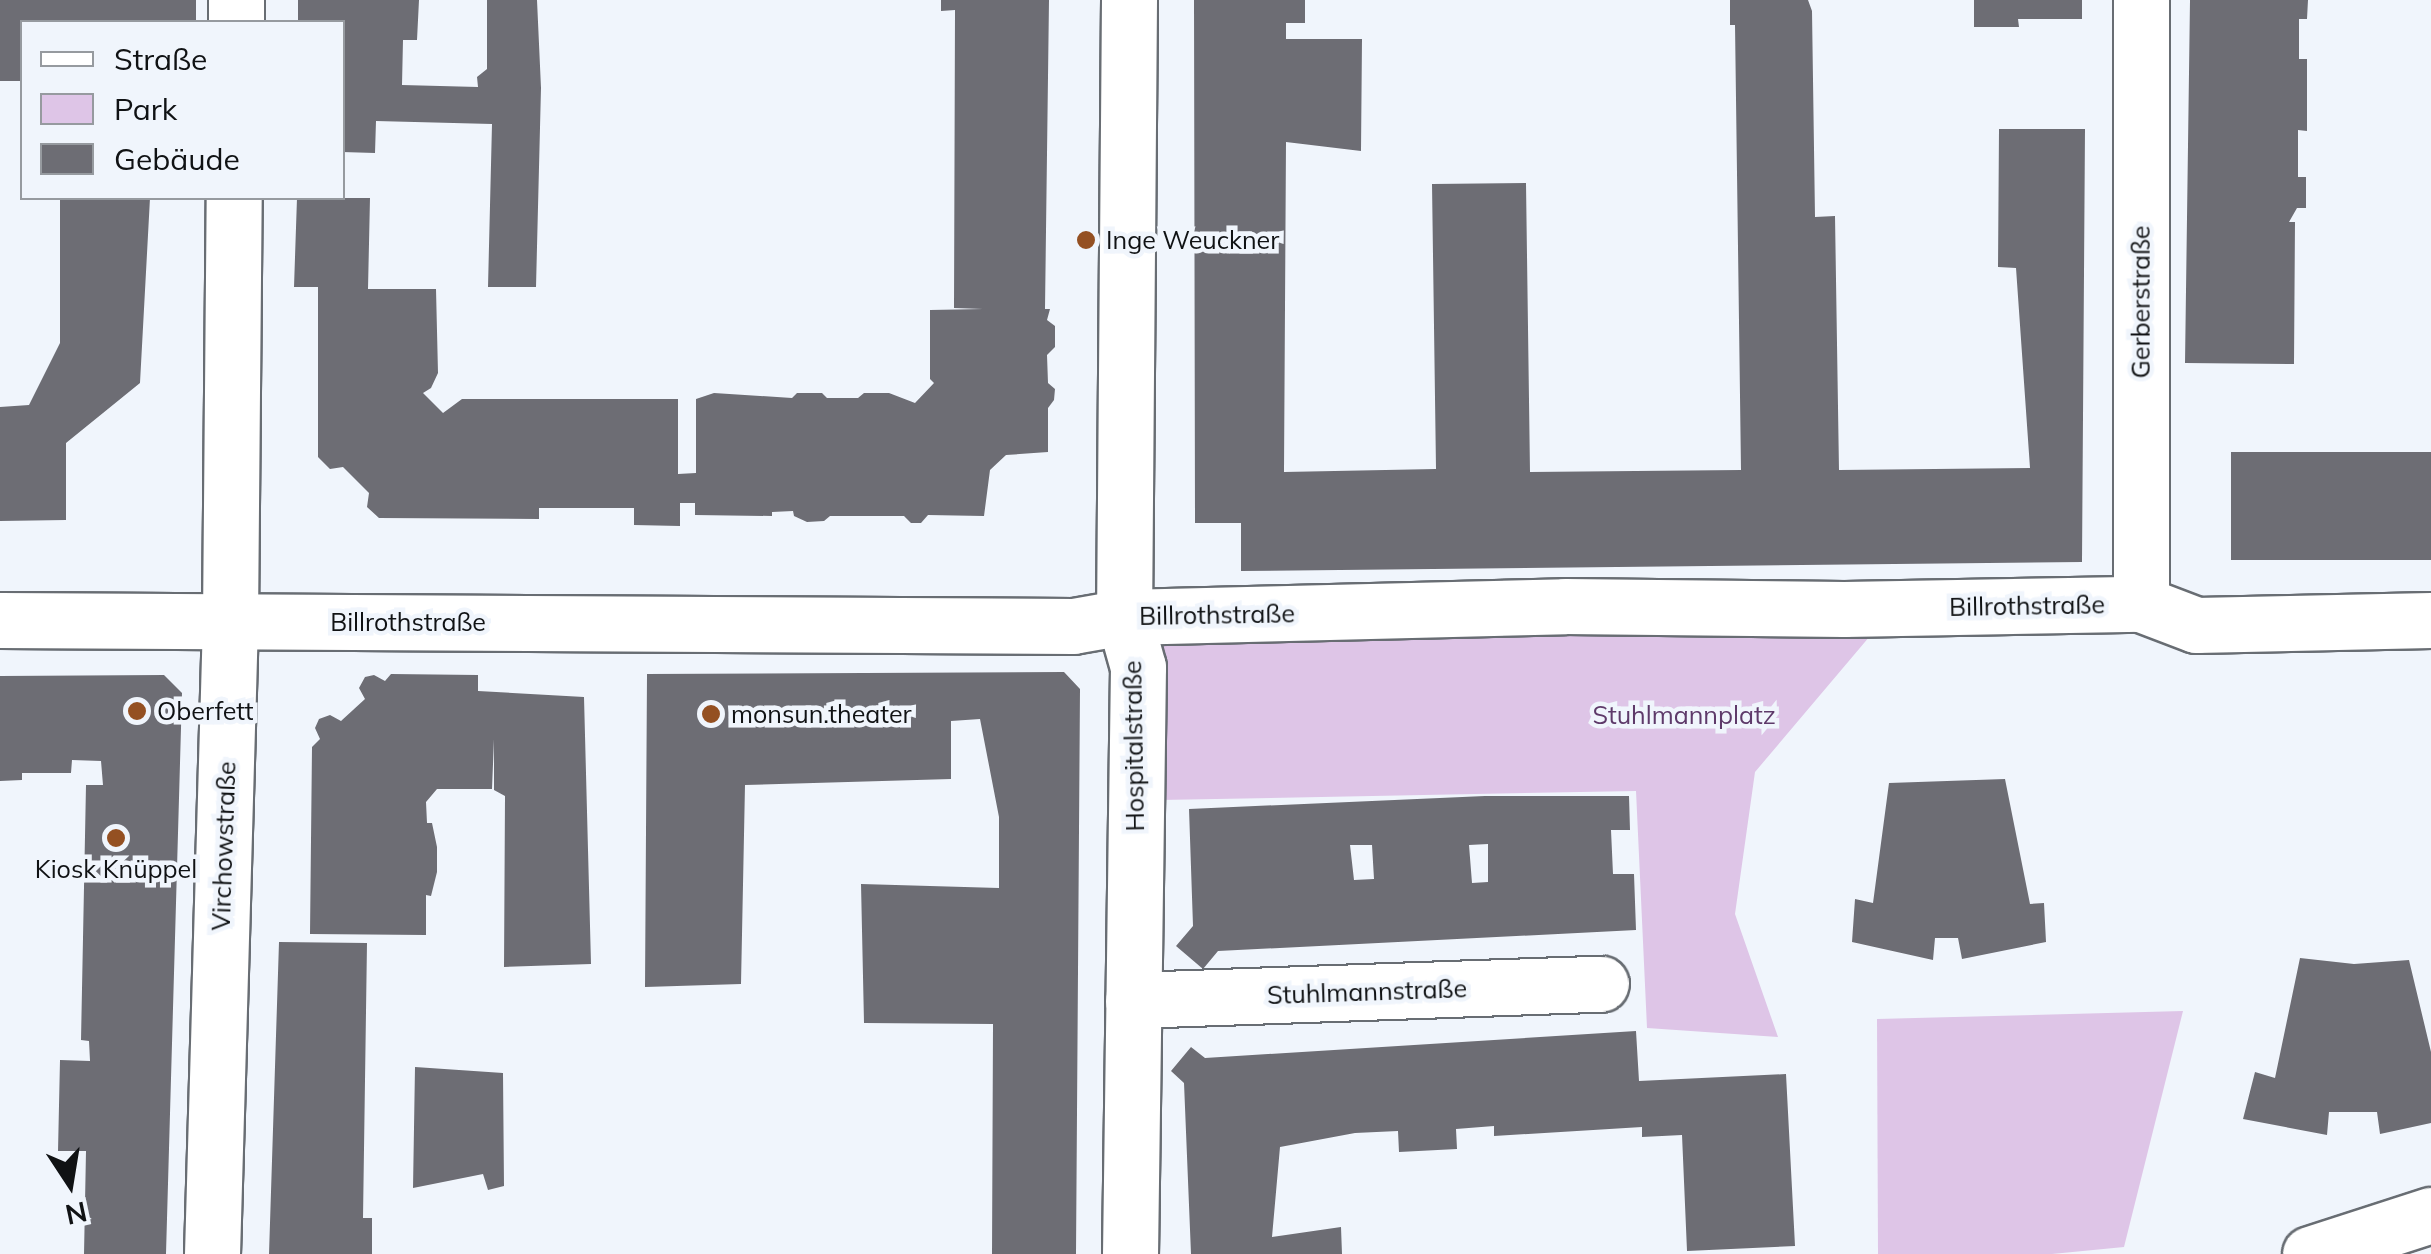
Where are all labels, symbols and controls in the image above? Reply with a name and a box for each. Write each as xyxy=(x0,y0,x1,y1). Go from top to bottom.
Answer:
legend xyxy=(20,20,345,200)
text: Straße xyxy=(114,40,207,78)
text: Park xyxy=(114,90,177,128)
text: Gebäude xyxy=(114,140,240,178)
place label: Inge Weuckner xyxy=(1106,225,1279,255)
street label: Gerberstraße xyxy=(2126,226,2156,378)
marker: Inge Weuckner xyxy=(1075,229,1097,251)
street label: Billrothstraße xyxy=(1949,590,2105,622)
street label: Billrothstraße xyxy=(1139,599,1295,631)
street label: Billrothstraße xyxy=(330,607,486,637)
street label: Hospitalstraße xyxy=(1118,660,1150,832)
place label: Oberfett xyxy=(157,696,253,726)
place label: monsun.theater xyxy=(731,699,912,729)
marker: Oberfett xyxy=(126,700,148,722)
park label: Stuhlmannplatz xyxy=(1592,700,1776,730)
marker: monsun.theater xyxy=(700,703,722,725)
street label: Virchowstraße xyxy=(206,761,242,931)
marker: Kiosk Knüppel xyxy=(105,827,127,849)
place label: Kiosk Knüppel xyxy=(35,854,197,884)
street label: Stuhlmannstraße xyxy=(1267,974,1467,1010)
north arrow xyxy=(20,1134,120,1234)
text: N xyxy=(62,1195,90,1233)

